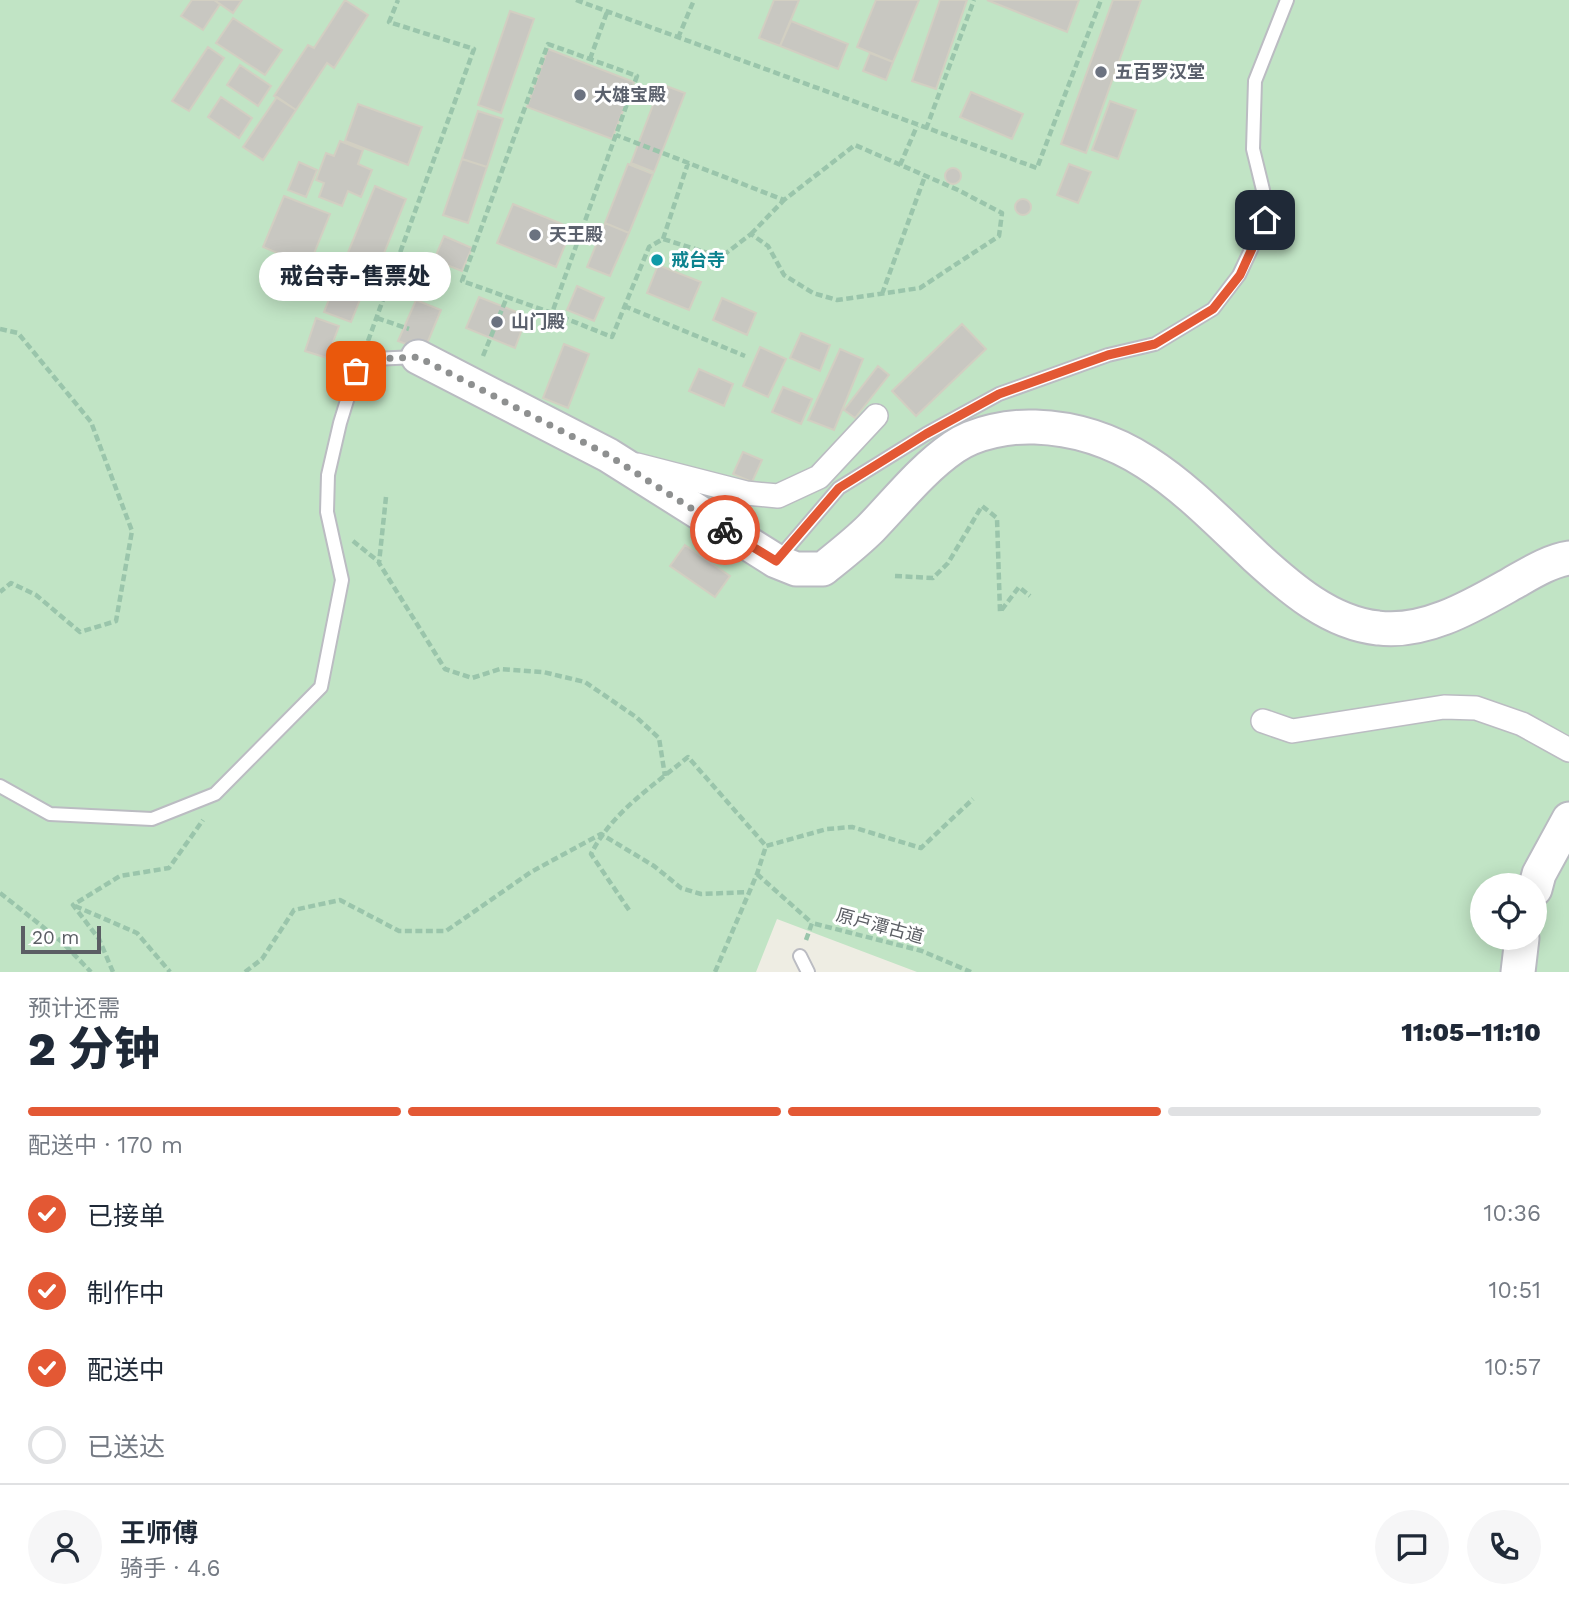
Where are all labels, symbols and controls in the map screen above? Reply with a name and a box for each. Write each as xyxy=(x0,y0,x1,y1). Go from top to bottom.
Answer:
place label: 五百罗汉堂 xyxy=(1115,61,1205,82)
marker: 五百罗汉堂 xyxy=(1093,64,1109,80)
place label: 大雄宝殿 xyxy=(594,84,666,105)
marker: 大雄宝殿 xyxy=(572,87,588,103)
pin xyxy=(1235,190,1295,250)
icon: home xyxy=(1246,201,1284,239)
place label: 天王殿 xyxy=(549,224,603,245)
marker: 天王殿 xyxy=(527,227,543,243)
place label: 戒台寺 xyxy=(671,249,725,270)
callout: 戒台寺-售票处 xyxy=(260,252,452,301)
marker: 戒台寺 xyxy=(649,252,665,268)
text: 戒台寺-售票处 xyxy=(280,263,430,290)
place label: 山门殿 xyxy=(511,311,565,332)
marker: 山门殿 xyxy=(489,314,505,330)
pin xyxy=(326,341,386,401)
icon: bag xyxy=(337,352,375,390)
courier xyxy=(690,495,760,565)
icon: bike xyxy=(706,511,744,549)
map controls xyxy=(1470,873,1547,950)
button: locate xyxy=(1470,873,1547,950)
street label: 原卢潭古道 xyxy=(834,904,926,947)
scale bar xyxy=(21,923,102,955)
text: 20 m xyxy=(32,926,79,949)
text: 预计还需 xyxy=(28,995,120,1022)
text: 11:05–11:10 xyxy=(1401,1017,1541,1047)
text: 2 分钟 xyxy=(28,1022,160,1076)
text: 配送中 · 170 m xyxy=(28,1132,183,1159)
icon: check xyxy=(28,1195,66,1233)
text: 10:36 xyxy=(1484,1200,1541,1227)
text: 已接单 xyxy=(87,1201,165,1231)
icon: check xyxy=(28,1272,66,1310)
text: 10:51 xyxy=(1489,1277,1541,1304)
text: 制作中 xyxy=(87,1278,165,1308)
icon: check xyxy=(28,1349,66,1387)
text: 10:57 xyxy=(1485,1354,1541,1381)
text: 配送中 xyxy=(87,1355,165,1385)
text: 已送达 xyxy=(87,1432,165,1462)
button: person xyxy=(28,1510,102,1584)
button: chat xyxy=(1375,1510,1449,1584)
button: phone xyxy=(1467,1510,1541,1584)
text: 王师傅 xyxy=(120,1518,198,1548)
text: 骑手 · 4.6 xyxy=(120,1555,220,1582)

